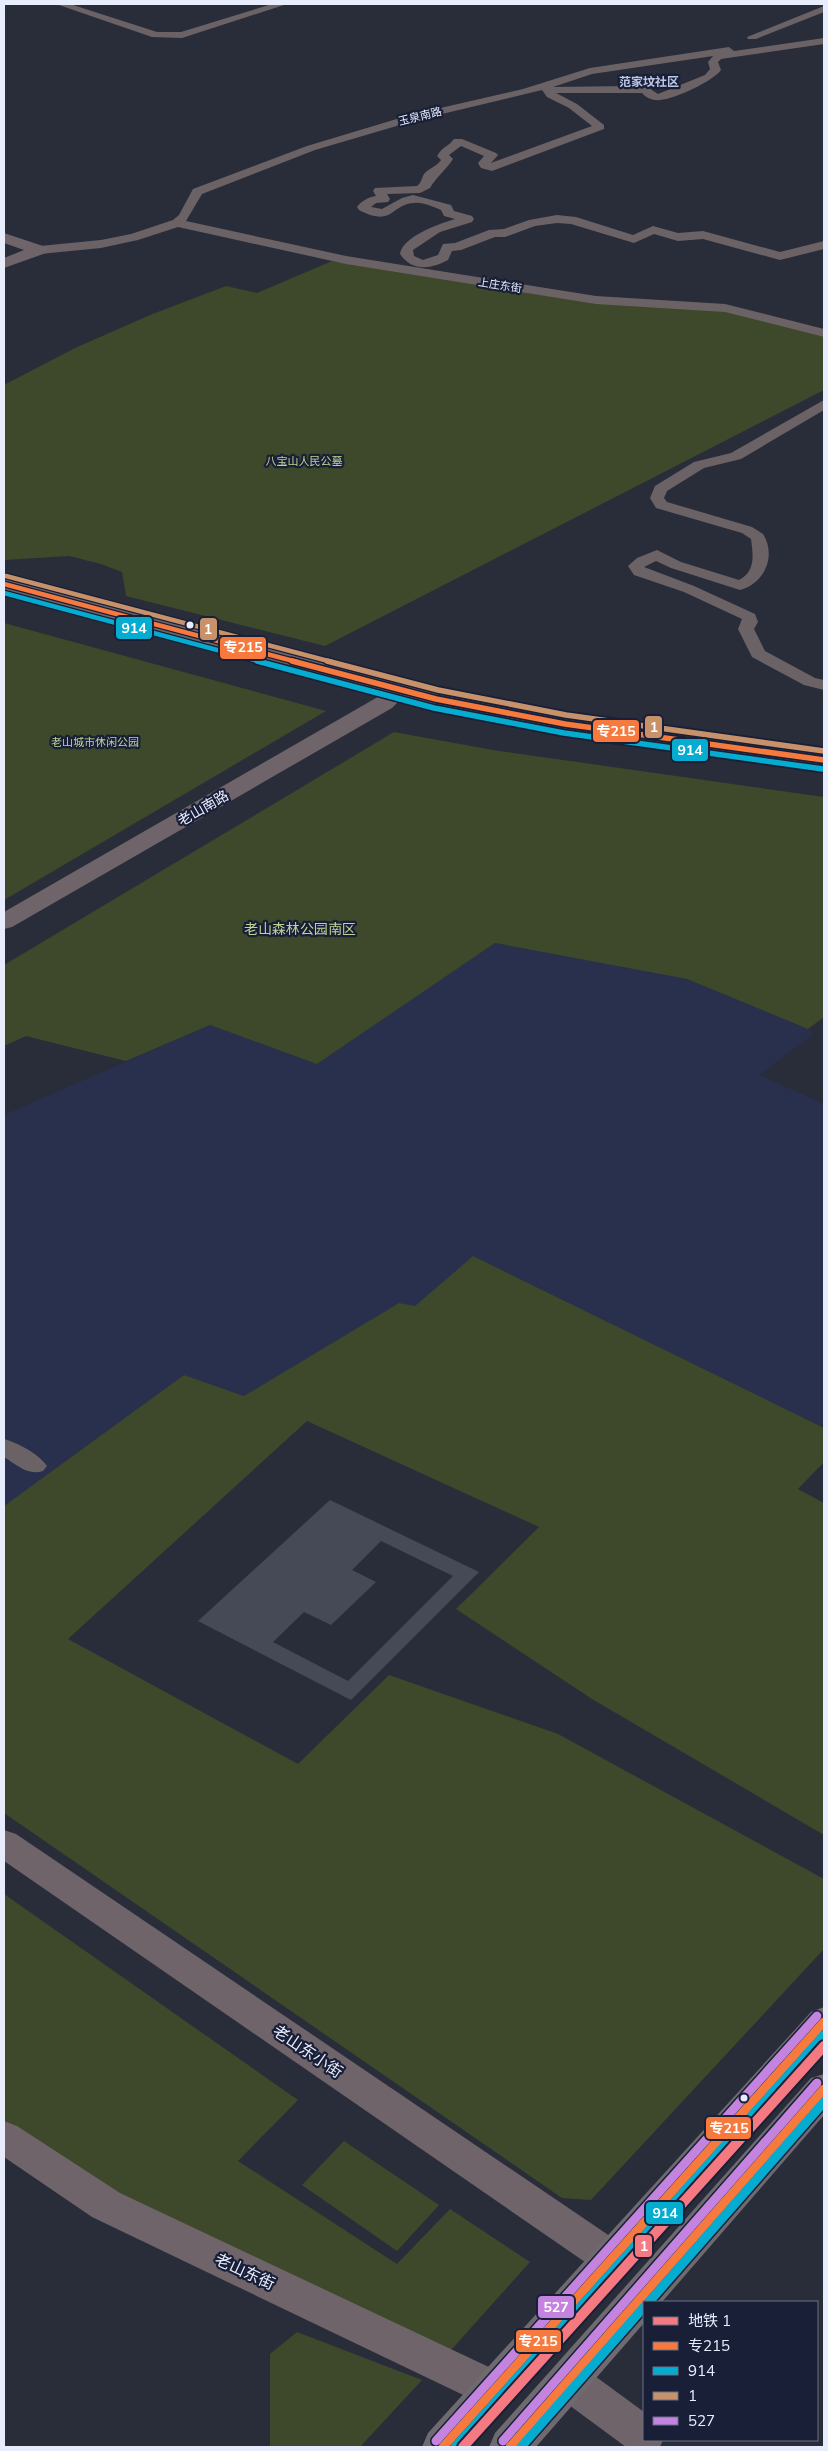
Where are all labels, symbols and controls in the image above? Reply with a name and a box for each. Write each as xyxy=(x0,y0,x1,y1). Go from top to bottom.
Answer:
district label: 范家坟社区 xyxy=(619,74,679,89)
street label: 玉泉南路 xyxy=(397,104,443,128)
street label: 上庄东街 xyxy=(477,275,523,295)
park label: 八宝山人民公墓 xyxy=(266,454,343,468)
line badge: 914 xyxy=(115,616,153,640)
line badge: 1 xyxy=(199,617,218,641)
text: 914 xyxy=(121,619,147,637)
unlabelled marker xyxy=(185,620,195,630)
text: 1 xyxy=(204,620,212,638)
line badge: 专215 xyxy=(219,636,267,660)
text: 专215 xyxy=(223,638,263,656)
line badge: 1 xyxy=(644,715,663,739)
text: 1 xyxy=(650,718,658,736)
line badge: 专215 xyxy=(592,719,640,743)
text: 专215 xyxy=(596,722,636,740)
park label: 老山城市休闲公园 xyxy=(51,735,139,749)
line badge: 914 xyxy=(671,738,709,762)
text: 914 xyxy=(677,741,703,759)
street label: 老山南路 xyxy=(174,786,232,830)
park label: 老山森林公园南区 xyxy=(244,920,356,938)
street label: 老山东小街 xyxy=(269,2020,347,2082)
unlabelled marker xyxy=(739,2093,749,2103)
line badge: 专215 xyxy=(705,2116,752,2140)
text: 专215 xyxy=(709,2119,749,2137)
line badge: 914 xyxy=(645,2201,684,2225)
text: 914 xyxy=(652,2204,678,2222)
line badge: 1 xyxy=(634,2234,653,2258)
text: 1 xyxy=(640,2237,648,2255)
street label: 老山东街 xyxy=(212,2248,278,2294)
line badge: 527 xyxy=(537,2295,575,2319)
text: 527 xyxy=(543,2298,569,2316)
legend xyxy=(643,2301,818,2441)
text: 地铁 1 xyxy=(688,2311,731,2330)
line badge: 专215 xyxy=(515,2329,562,2353)
text: 专215 xyxy=(518,2332,558,2350)
text: 专215 xyxy=(688,2336,730,2355)
text: 914 xyxy=(688,2361,715,2380)
text: 1 xyxy=(688,2386,697,2405)
text: 527 xyxy=(688,2411,715,2430)

